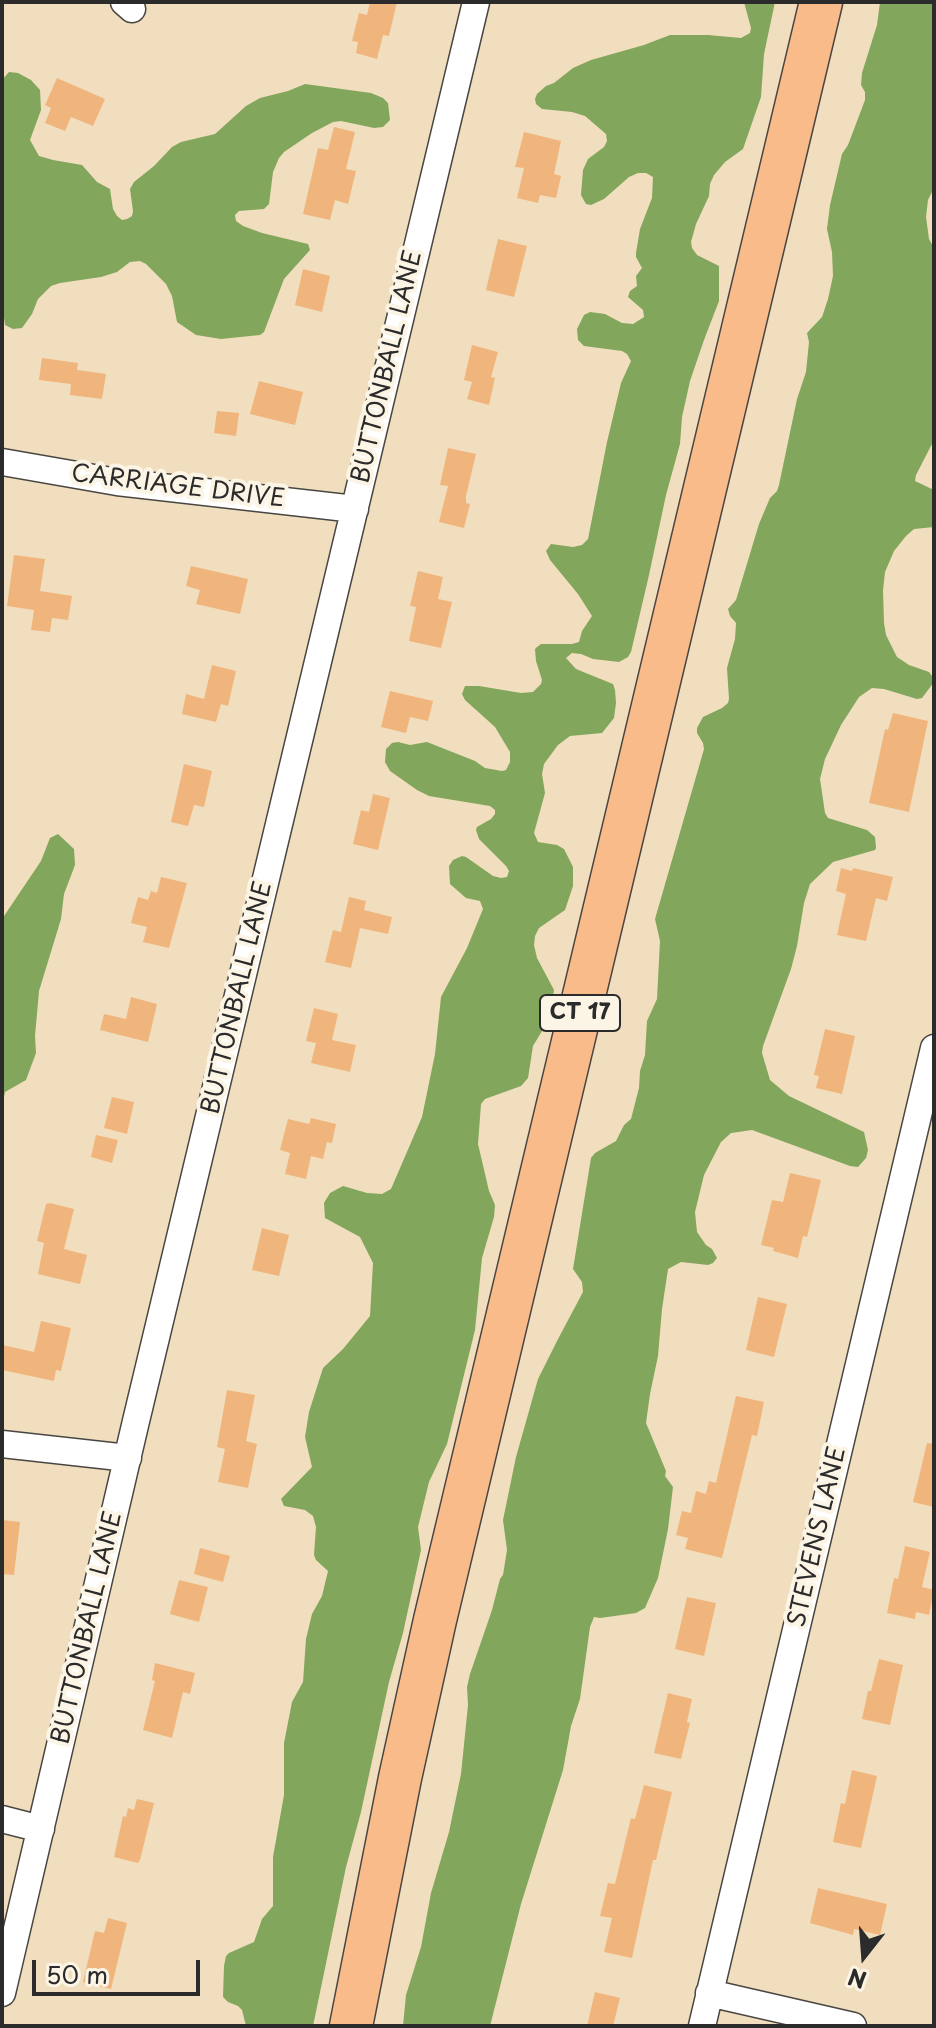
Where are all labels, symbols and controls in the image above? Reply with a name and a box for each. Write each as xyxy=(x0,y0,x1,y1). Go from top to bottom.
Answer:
street label: BUTTONBALL LANE xyxy=(347,248,429,486)
street label: CARRIAGE DRIVE xyxy=(70,460,286,514)
street label: BUTTONBALL LANE xyxy=(197,879,279,1117)
road number: CT 17 xyxy=(540,995,620,1031)
street label: STEVENS LANE xyxy=(783,1444,853,1630)
street label: BUTTONBALL LANE xyxy=(47,1509,129,1747)
north arrow xyxy=(824,1916,904,1996)
scale bar xyxy=(36,1944,204,1994)
text: 50 m xyxy=(46,1956,108,1992)
text: N xyxy=(844,1961,870,1998)

